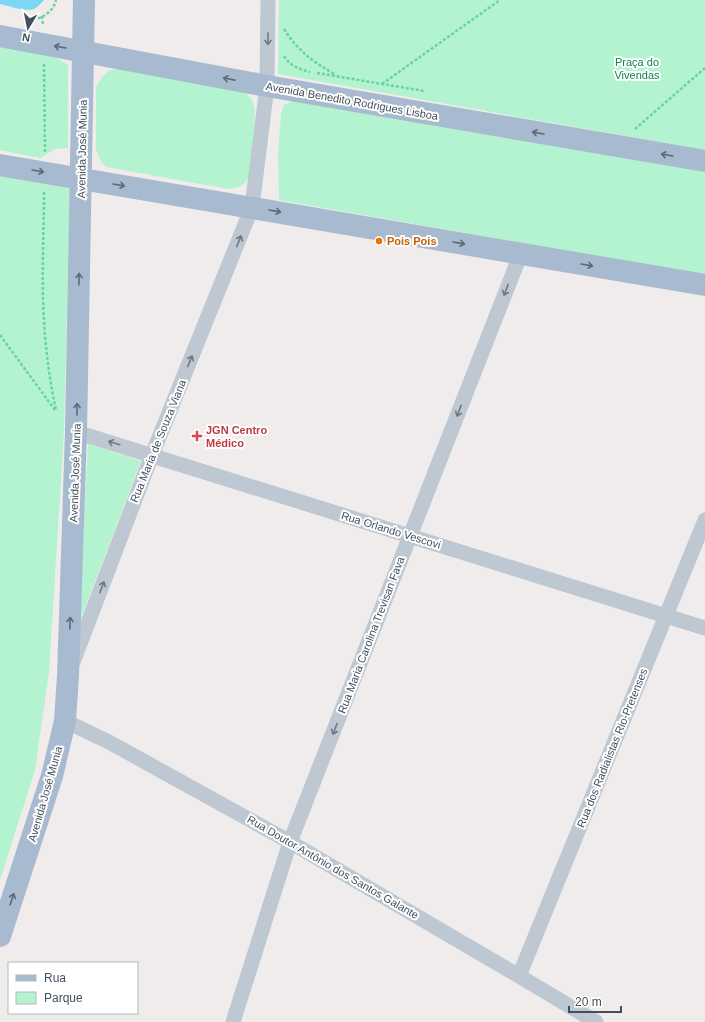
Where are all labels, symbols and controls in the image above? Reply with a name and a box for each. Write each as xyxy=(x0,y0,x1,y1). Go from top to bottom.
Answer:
north arrow xyxy=(8,8,48,48)
text: N xyxy=(21,31,31,44)
one-way arrow xyxy=(264,32,272,45)
one-way arrow xyxy=(54,43,67,51)
park label: Praça do Vivendas xyxy=(614,56,660,81)
one-way arrow xyxy=(223,75,236,83)
street label: Avenida Benedito Rodrigues Lisboa xyxy=(265,80,440,122)
street label: Avenida José Munia xyxy=(75,99,89,199)
one-way arrow xyxy=(532,129,545,137)
one-way arrow xyxy=(660,151,673,159)
one-way arrow xyxy=(32,167,45,175)
one-way arrow xyxy=(113,181,126,189)
one-way arrow xyxy=(268,208,281,216)
one-way arrow xyxy=(235,235,243,247)
place label: Pois Pois xyxy=(387,235,437,247)
marker: Pois Pois xyxy=(374,236,384,246)
one-way arrow xyxy=(452,239,465,247)
one-way arrow xyxy=(580,261,593,269)
one-way arrow xyxy=(75,273,83,286)
one-way arrow xyxy=(502,283,510,295)
one-way arrow xyxy=(186,356,194,368)
street label: Rua Maria de Souza Viana xyxy=(128,377,188,504)
one-way arrow xyxy=(73,403,81,416)
one-way arrow xyxy=(454,404,462,416)
street label: Avenida José Munia xyxy=(67,423,83,523)
place label: JGN Centro Médico xyxy=(206,424,267,449)
marker: JGN Centro Médico xyxy=(191,430,203,442)
one-way arrow xyxy=(108,439,121,446)
street label: Rua Orlando Vescovi xyxy=(340,509,442,551)
street label: Rua Maria Carolina Trevisan Fava xyxy=(335,554,407,715)
one-way arrow xyxy=(98,581,106,593)
one-way arrow xyxy=(66,617,73,630)
street label: Rua dos Radialistas Rio-Pretenses xyxy=(574,666,650,829)
one-way arrow xyxy=(330,722,338,734)
street label: Avenida José Munia xyxy=(26,744,65,843)
street label: Rua Doutor Antônio dos Santos Galante xyxy=(245,813,421,921)
one-way arrow xyxy=(9,893,16,906)
legend xyxy=(8,962,138,1014)
text: Rua xyxy=(44,971,66,985)
scale bar xyxy=(569,988,621,1014)
text: Parque xyxy=(44,991,83,1005)
text: 20 m xyxy=(575,995,602,1009)

